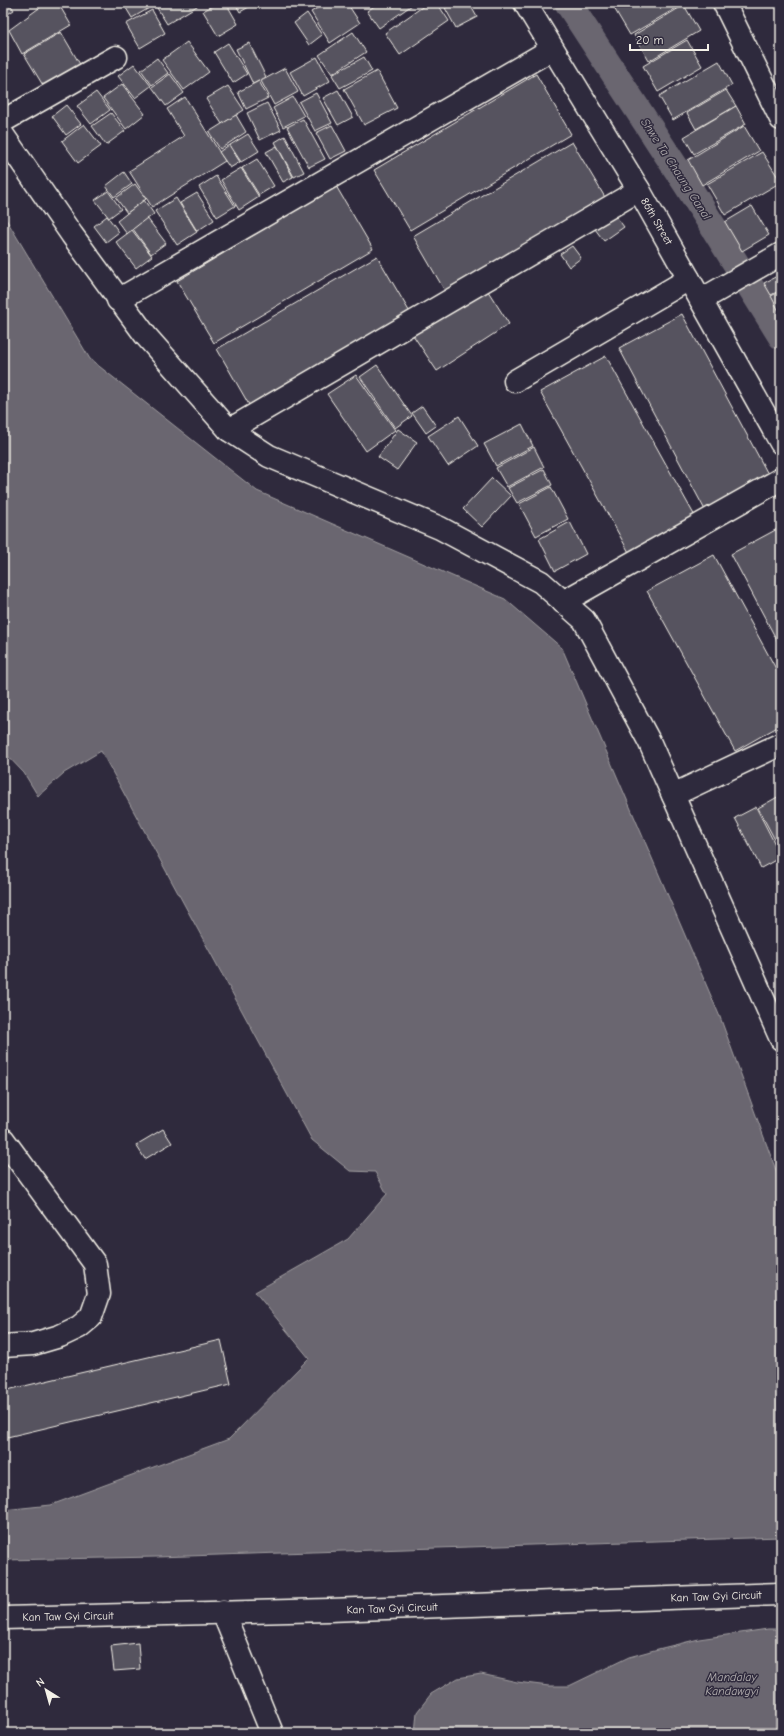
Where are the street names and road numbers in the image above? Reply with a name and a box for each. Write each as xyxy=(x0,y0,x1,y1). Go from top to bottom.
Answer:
street label: 86th Street xyxy=(638,196,676,248)
street label: Kan Taw Gyi Circuit xyxy=(670,1588,763,1605)
street label: Kan Taw Gyi Circuit xyxy=(346,1600,439,1617)
street label: Kan Taw Gyi Circuit xyxy=(22,1609,114,1624)

